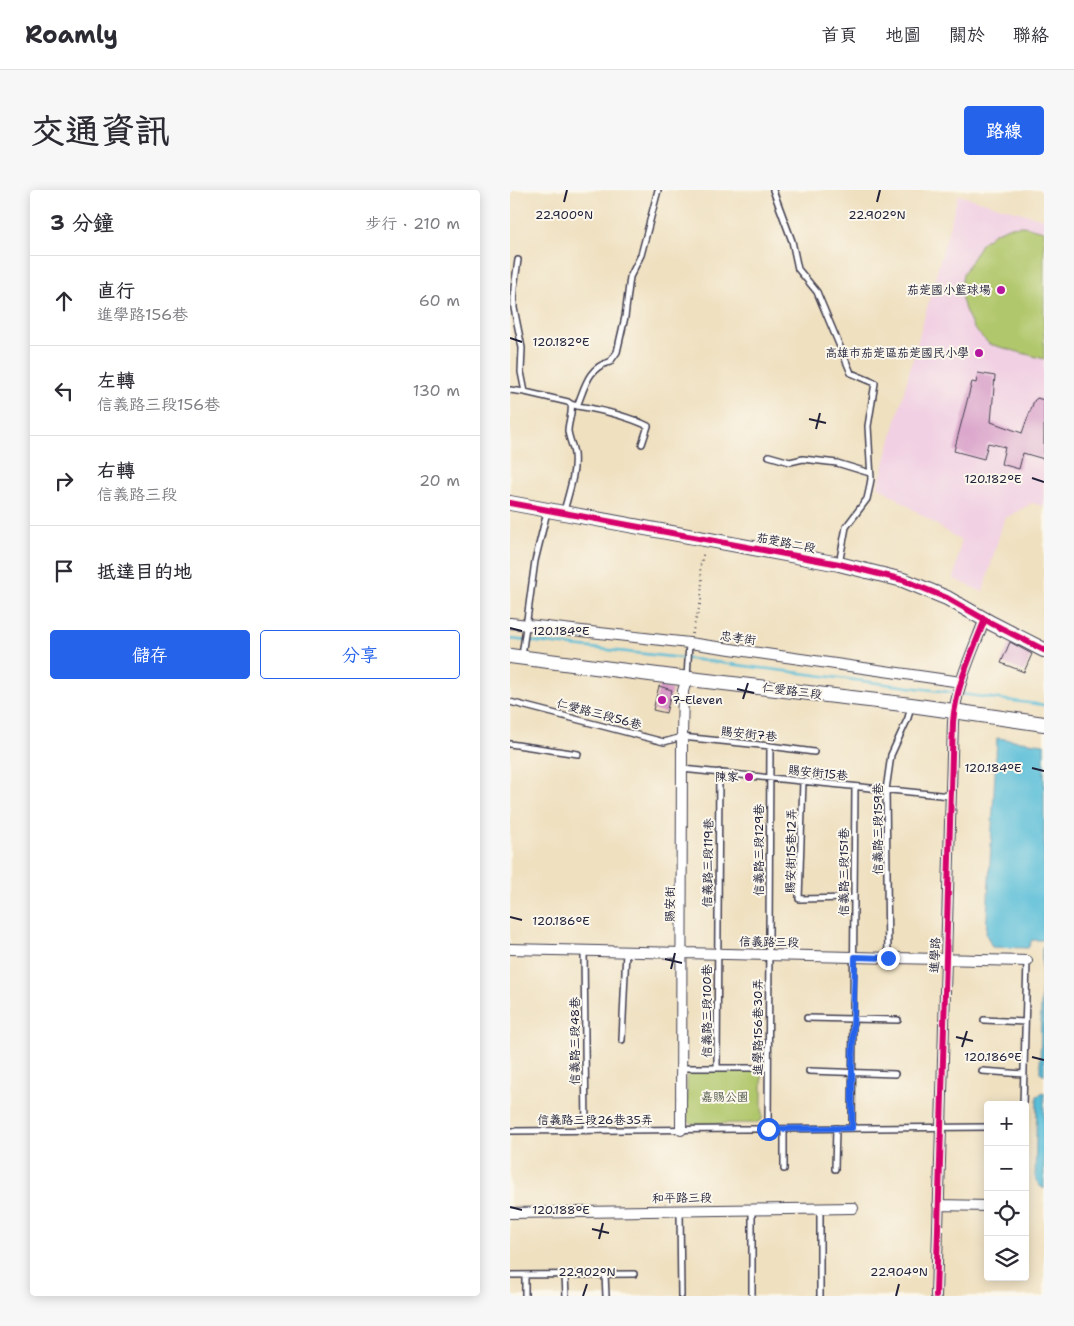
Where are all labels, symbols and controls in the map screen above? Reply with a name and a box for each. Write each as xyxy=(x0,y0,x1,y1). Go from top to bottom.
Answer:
text: Roamly xyxy=(25,19,118,51)
text: 首頁 xyxy=(821,23,857,47)
text: 地圖 xyxy=(885,23,921,47)
text: 關於 xyxy=(949,23,985,47)
text: 聯絡 xyxy=(1013,23,1049,47)
button: 路線 xyxy=(964,106,1044,155)
text: 交通資訊 xyxy=(30,107,170,154)
text: 22.900°N xyxy=(535,207,593,223)
text: 22.902°N xyxy=(848,207,906,223)
text: 3 分鐘 xyxy=(50,209,114,237)
text: 步行 · 210 m xyxy=(365,213,460,234)
text: 直行 xyxy=(97,278,135,303)
place label: 茄萣國小籃球場 xyxy=(907,282,991,298)
marker: 茄萣國小籃球場 xyxy=(995,284,1007,296)
icon: ahead xyxy=(50,287,78,315)
text: 60 m xyxy=(419,290,460,311)
text: 進學路156巷 xyxy=(97,304,188,325)
text: 120.182°E xyxy=(533,334,590,350)
place label: 高雄市茄萣區茄萣國民小學 xyxy=(825,345,969,361)
marker: 高雄市茄萣區茄萣國民小學 xyxy=(973,347,985,359)
text: 左轉 xyxy=(97,368,135,393)
icon: left xyxy=(50,377,78,405)
text: 130 m xyxy=(413,380,460,401)
text: 信義路三段156巷 xyxy=(97,394,220,415)
text: 右轉 xyxy=(97,458,135,483)
icon: right xyxy=(50,467,78,495)
text: 20 m xyxy=(419,470,460,491)
text: 120.182°E xyxy=(965,471,1022,487)
text: 信義路三段 xyxy=(97,484,177,505)
street label: 茄萣路二段 xyxy=(755,529,817,557)
icon: arrive xyxy=(50,557,78,585)
text: 抵達目的地 xyxy=(97,559,192,584)
text: 120.184°E xyxy=(532,623,590,639)
street label: 忠孝街 xyxy=(719,628,757,648)
button: 儲存 xyxy=(50,630,250,679)
button: 分享 xyxy=(260,630,460,679)
street label: 仁愛路三段 xyxy=(761,679,823,703)
place label: 7-Eleven xyxy=(672,692,723,708)
marker: 7-Eleven xyxy=(656,694,668,706)
street label: 仁愛路三段56巷 xyxy=(555,695,643,733)
street label: 賜安街7巷 xyxy=(720,723,778,745)
text: 120.184°E xyxy=(964,760,1022,776)
street label: 賜安街15巷 xyxy=(787,762,849,784)
place label: 陳家 xyxy=(715,769,739,785)
marker: 陳家 xyxy=(743,771,755,783)
street label: 信義路三段159巷 xyxy=(870,783,886,875)
street label: 信義路三段129巷 xyxy=(751,804,767,896)
street label: 賜安街15巷12弄 xyxy=(782,808,800,894)
street label: 信義路三段119巷 xyxy=(699,818,717,908)
street label: 信義路三段151巷 xyxy=(836,828,852,916)
street label: 賜安街 xyxy=(662,886,678,922)
text: 120.186°E xyxy=(532,913,590,929)
street label: 信義路三段 xyxy=(739,933,799,951)
street label: 進學路 xyxy=(926,937,944,973)
route end xyxy=(877,947,900,970)
street label: 信義路三段100巷 xyxy=(699,964,715,1058)
street label: 進學路156巷30弄 xyxy=(750,979,766,1075)
street label: 信義路三段48巷 xyxy=(567,997,583,1085)
text: 120.186°E xyxy=(964,1049,1022,1065)
park label: 嘉賜公園 xyxy=(701,1089,749,1105)
map controls xyxy=(984,1101,1029,1281)
button: + xyxy=(984,1101,1029,1146)
street label: 信義路三段26巷35弄 xyxy=(537,1112,653,1128)
route start xyxy=(757,1118,780,1141)
button: − xyxy=(984,1146,1029,1191)
street label: 和平路三段 xyxy=(652,1189,712,1207)
button: locate xyxy=(984,1191,1029,1236)
text: 120.188°E xyxy=(532,1202,590,1218)
button: layers xyxy=(984,1236,1029,1281)
text: 22.902°N xyxy=(558,1264,616,1280)
text: 22.904°N xyxy=(870,1264,928,1280)

